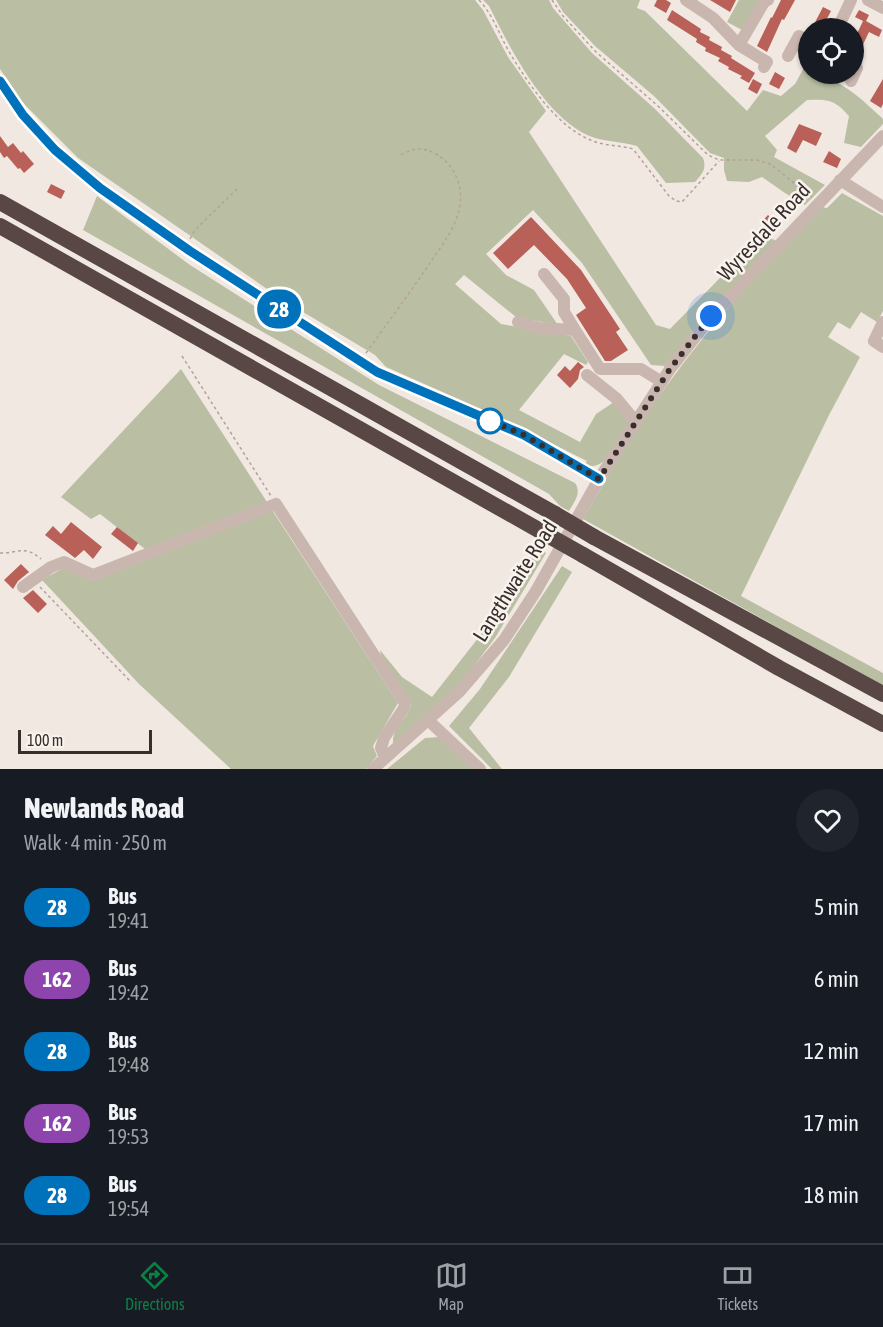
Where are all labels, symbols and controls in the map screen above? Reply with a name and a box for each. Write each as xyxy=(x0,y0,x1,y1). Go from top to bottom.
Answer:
map controls xyxy=(798,18,864,84)
button: locate xyxy=(798,18,864,84)
street label: Wyresdale Road xyxy=(712,178,815,285)
line badge: 28 xyxy=(252,290,306,328)
text: 28 xyxy=(269,297,289,321)
your location xyxy=(696,301,726,331)
unlabelled marker xyxy=(477,408,503,434)
street label: Langthwaite Road xyxy=(467,515,561,646)
scale bar xyxy=(18,727,152,754)
text: 100 m xyxy=(27,731,63,749)
button: heart xyxy=(796,789,859,852)
text: Newlands Road xyxy=(24,792,184,824)
text: Walk · 4 min · 250 m xyxy=(24,831,167,854)
text: Bus xyxy=(108,883,137,909)
text: 5 min xyxy=(814,894,859,920)
text: 28 xyxy=(47,895,67,919)
text: 19:41 xyxy=(108,909,149,932)
text: Bus xyxy=(108,955,137,981)
text: 6 min xyxy=(814,966,859,992)
text: 162 xyxy=(42,967,72,991)
text: 19:42 xyxy=(108,981,149,1004)
text: Bus xyxy=(108,1027,137,1053)
text: 12 min xyxy=(804,1038,859,1064)
text: 28 xyxy=(47,1039,67,1063)
text: 19:48 xyxy=(108,1053,149,1076)
text: Bus xyxy=(108,1099,137,1125)
text: 17 min xyxy=(804,1110,859,1136)
text: 162 xyxy=(42,1111,72,1135)
text: 19:53 xyxy=(108,1125,149,1148)
text: Bus xyxy=(108,1171,137,1197)
text: 18 min xyxy=(804,1182,859,1208)
text: 28 xyxy=(47,1183,67,1207)
text: 19:54 xyxy=(108,1197,149,1220)
tab: Directions xyxy=(125,1259,185,1313)
tab: Map xyxy=(435,1259,468,1313)
tab: Tickets xyxy=(717,1259,758,1313)

